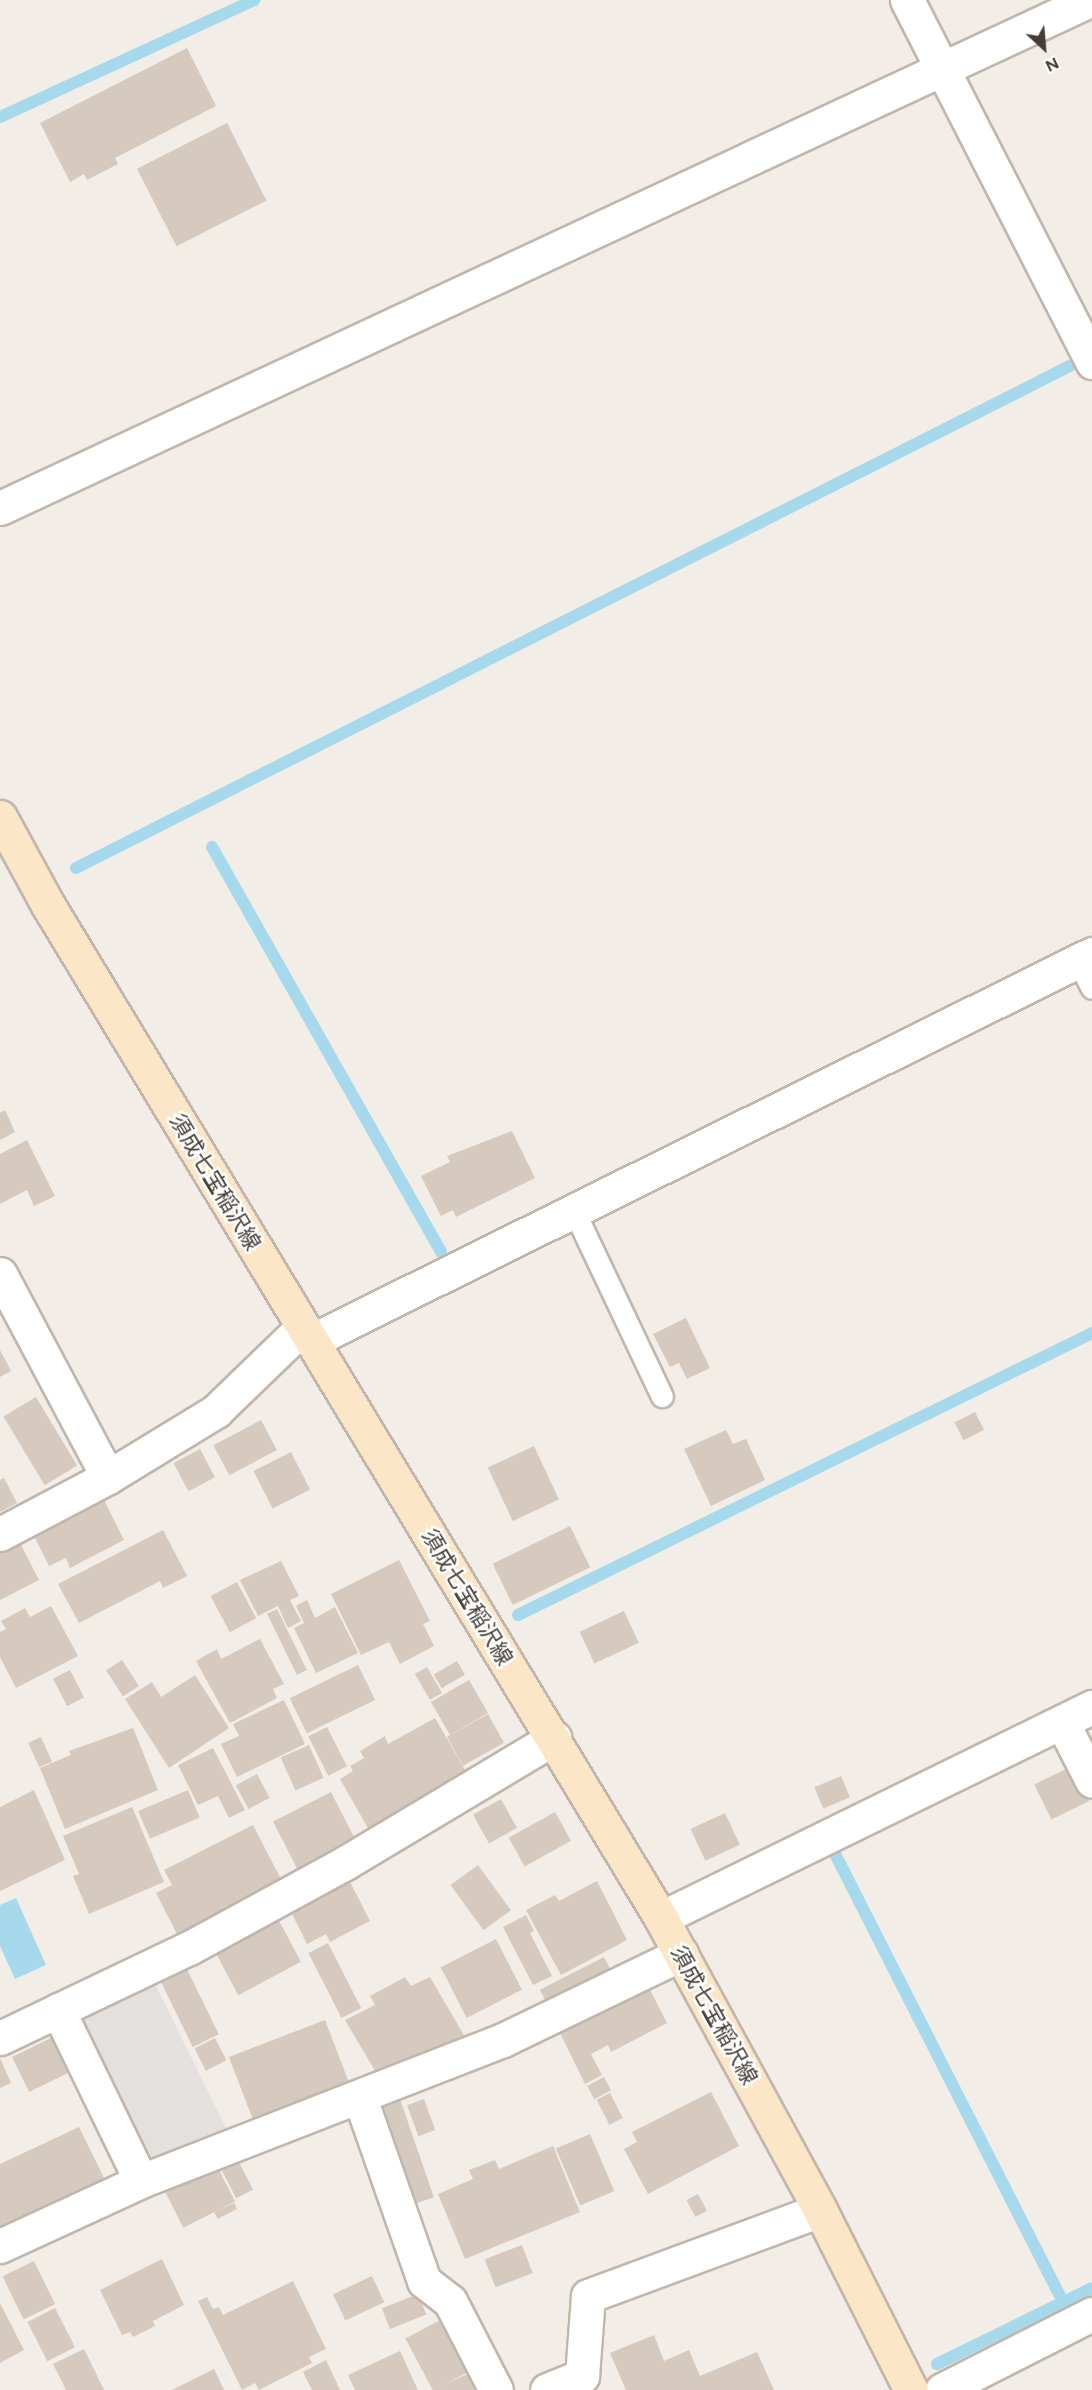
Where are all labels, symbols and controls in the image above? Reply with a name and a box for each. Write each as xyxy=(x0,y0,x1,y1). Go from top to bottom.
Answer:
north arrow xyxy=(1014,18,1074,78)
text: N xyxy=(1042,53,1062,76)
street label: 須成七宝稲沢線 xyxy=(164,1109,266,1255)
street label: 須成七宝稲沢線 xyxy=(416,1524,518,1670)
street label: 須成七宝稲沢線 xyxy=(665,1941,763,2089)

